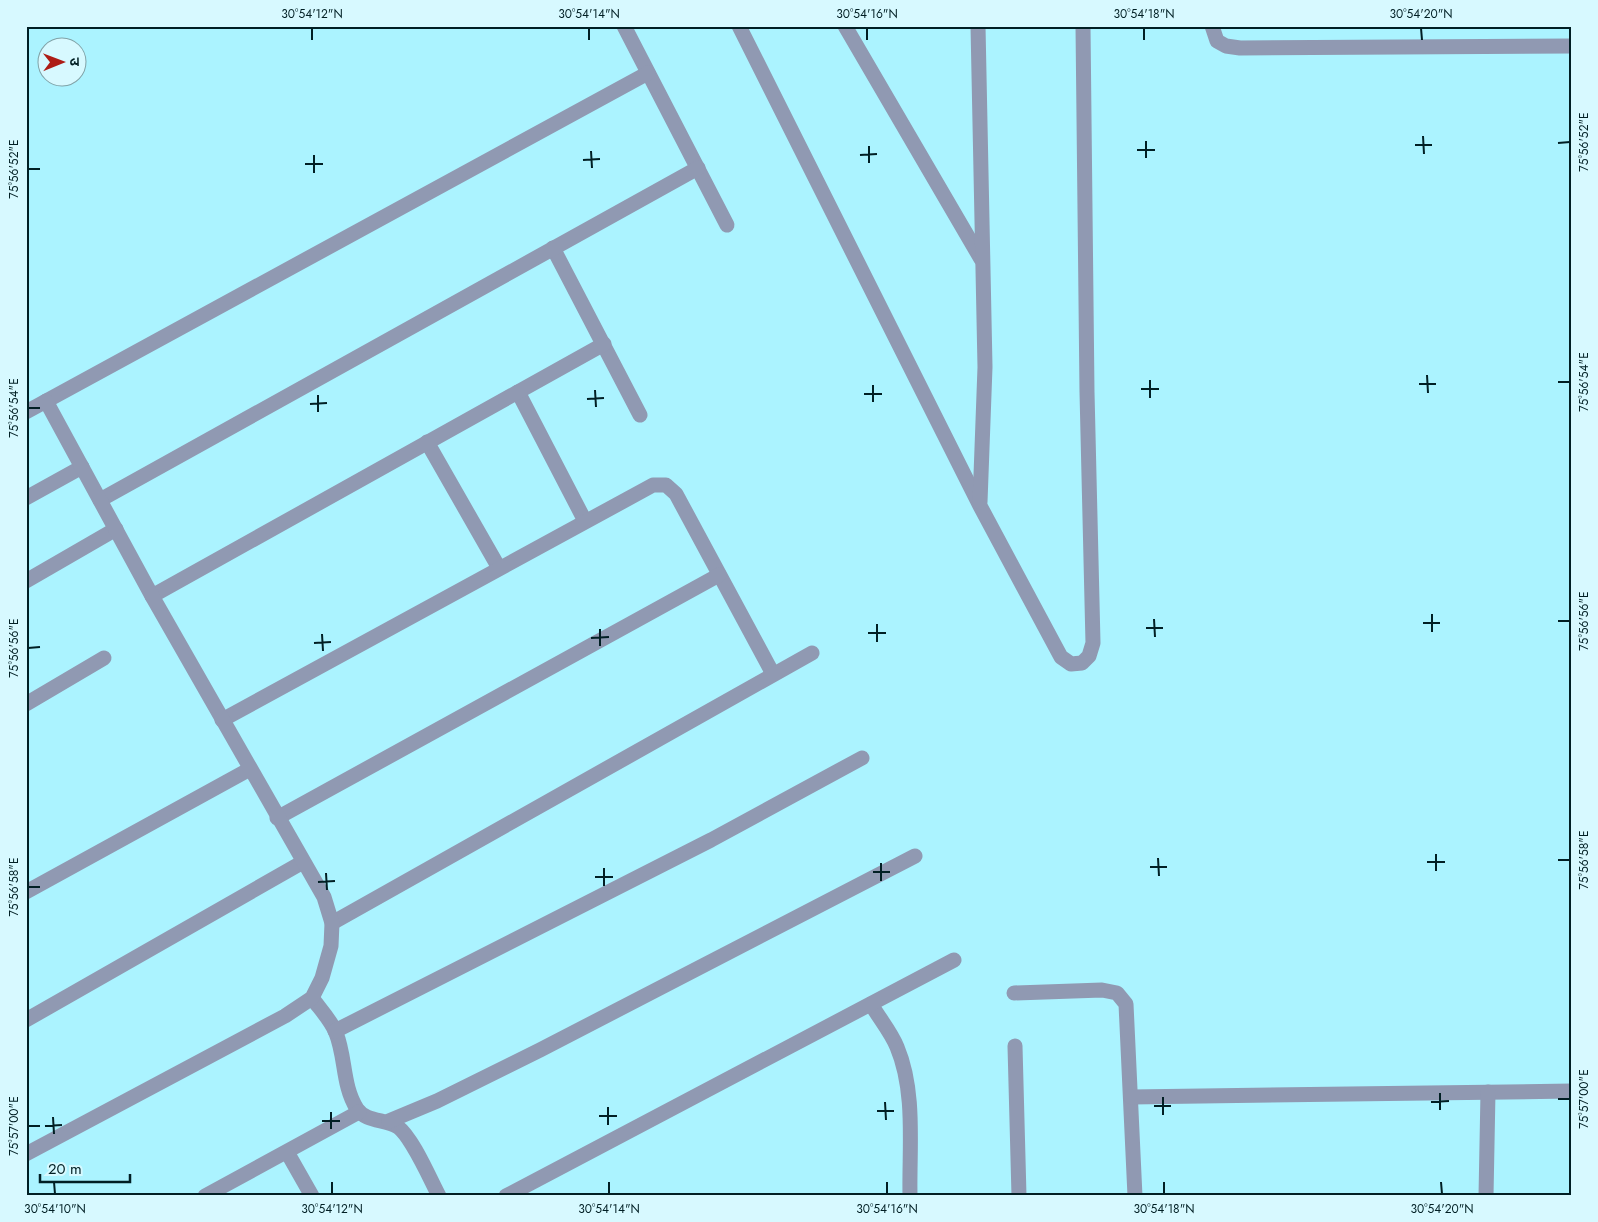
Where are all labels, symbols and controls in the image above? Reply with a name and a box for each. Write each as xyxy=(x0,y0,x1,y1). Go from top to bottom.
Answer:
text: 30°54'12"N xyxy=(281,5,343,23)
text: 30°54'14"N xyxy=(558,5,620,23)
text: 30°54'16"N xyxy=(836,5,898,23)
text: 30°54'18"N xyxy=(1113,5,1175,23)
text: 30°54'20"N xyxy=(1389,5,1453,23)
north arrow xyxy=(38,38,88,88)
text: उ xyxy=(65,57,85,67)
text: 75°56'52"E xyxy=(1575,112,1593,172)
text: 75°56'52"E xyxy=(5,139,23,199)
text: 75°56'54"E xyxy=(1575,352,1593,412)
text: 75°56'54"E xyxy=(5,378,23,438)
text: 75°56'56"E xyxy=(1575,591,1593,651)
text: 75°56'56"E xyxy=(5,618,23,678)
text: 75°56'58"E xyxy=(1575,830,1593,890)
text: 75°56'58"E xyxy=(5,857,23,917)
text: 75°57'00"E xyxy=(1575,1069,1593,1129)
text: 75°57'00"E xyxy=(5,1096,23,1156)
scale bar xyxy=(40,1152,130,1184)
text: 20 m xyxy=(48,1158,82,1180)
text: 30°54'10"N xyxy=(24,1200,86,1218)
text: 30°54'12"N xyxy=(301,1200,363,1218)
text: 30°54'14"N xyxy=(578,1200,640,1218)
text: 30°54'16"N xyxy=(856,1200,918,1218)
text: 30°54'18"N xyxy=(1133,1200,1195,1218)
text: 30°54'20"N xyxy=(1410,1200,1474,1218)

